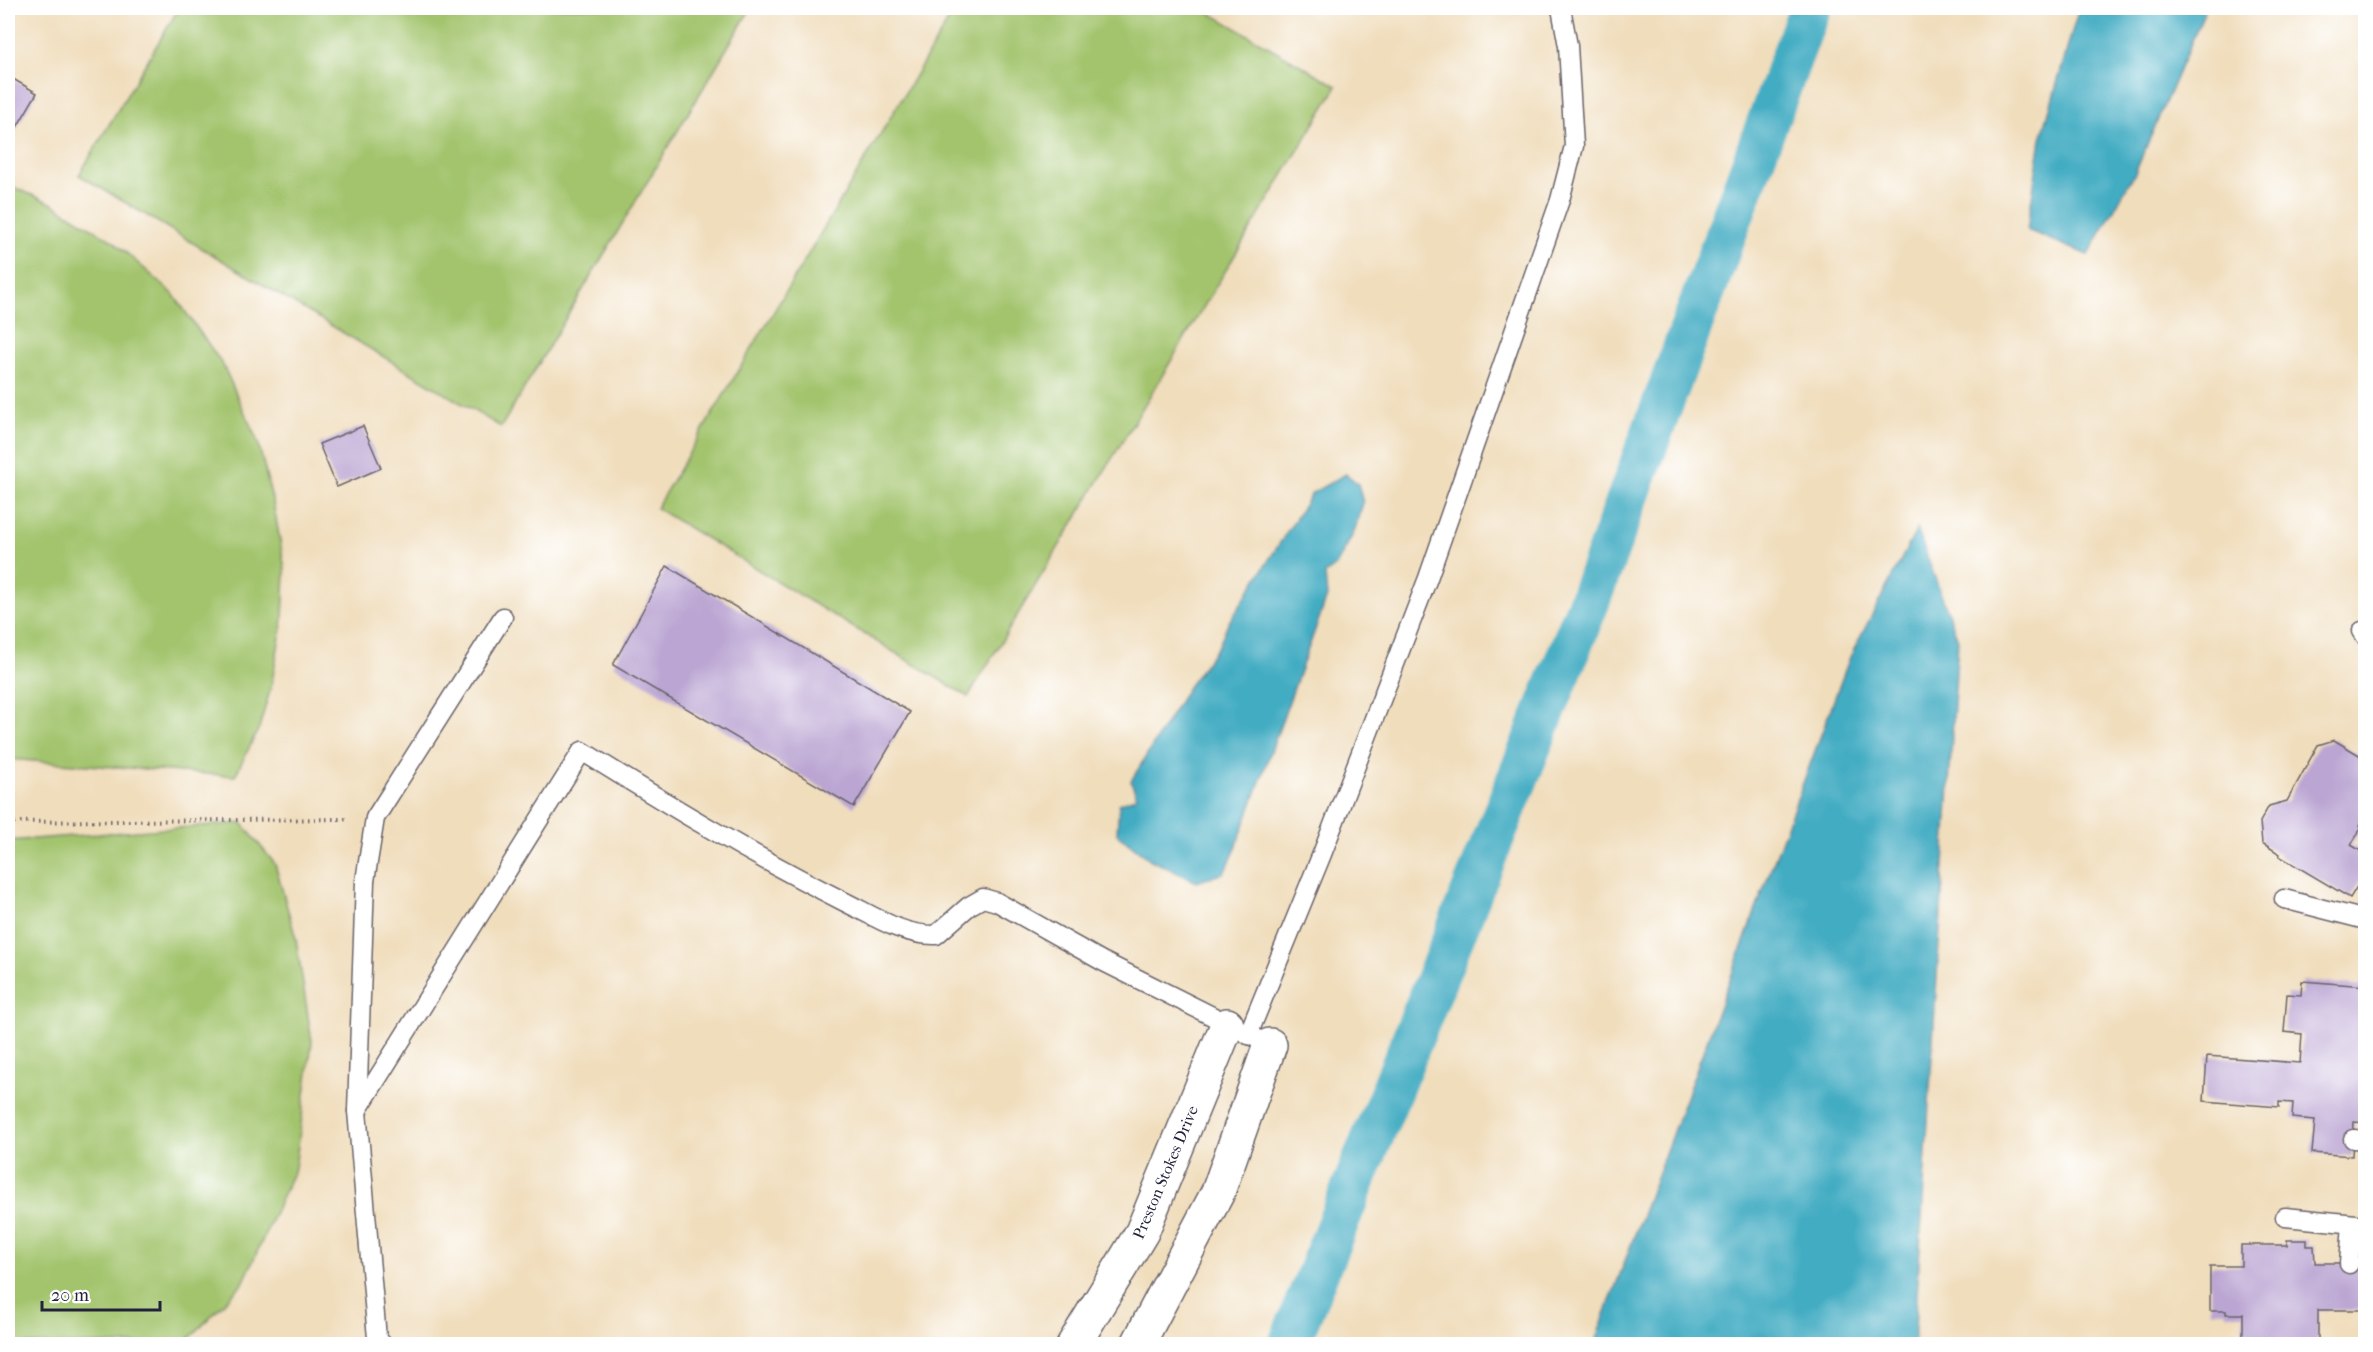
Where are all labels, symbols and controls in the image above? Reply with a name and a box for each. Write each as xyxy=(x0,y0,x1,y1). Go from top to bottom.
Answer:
street label: Preston Stokes Drive xyxy=(1129,1103,1202,1242)
scale bar xyxy=(42,1274,160,1312)
text: 20 m xyxy=(51,1285,89,1306)

